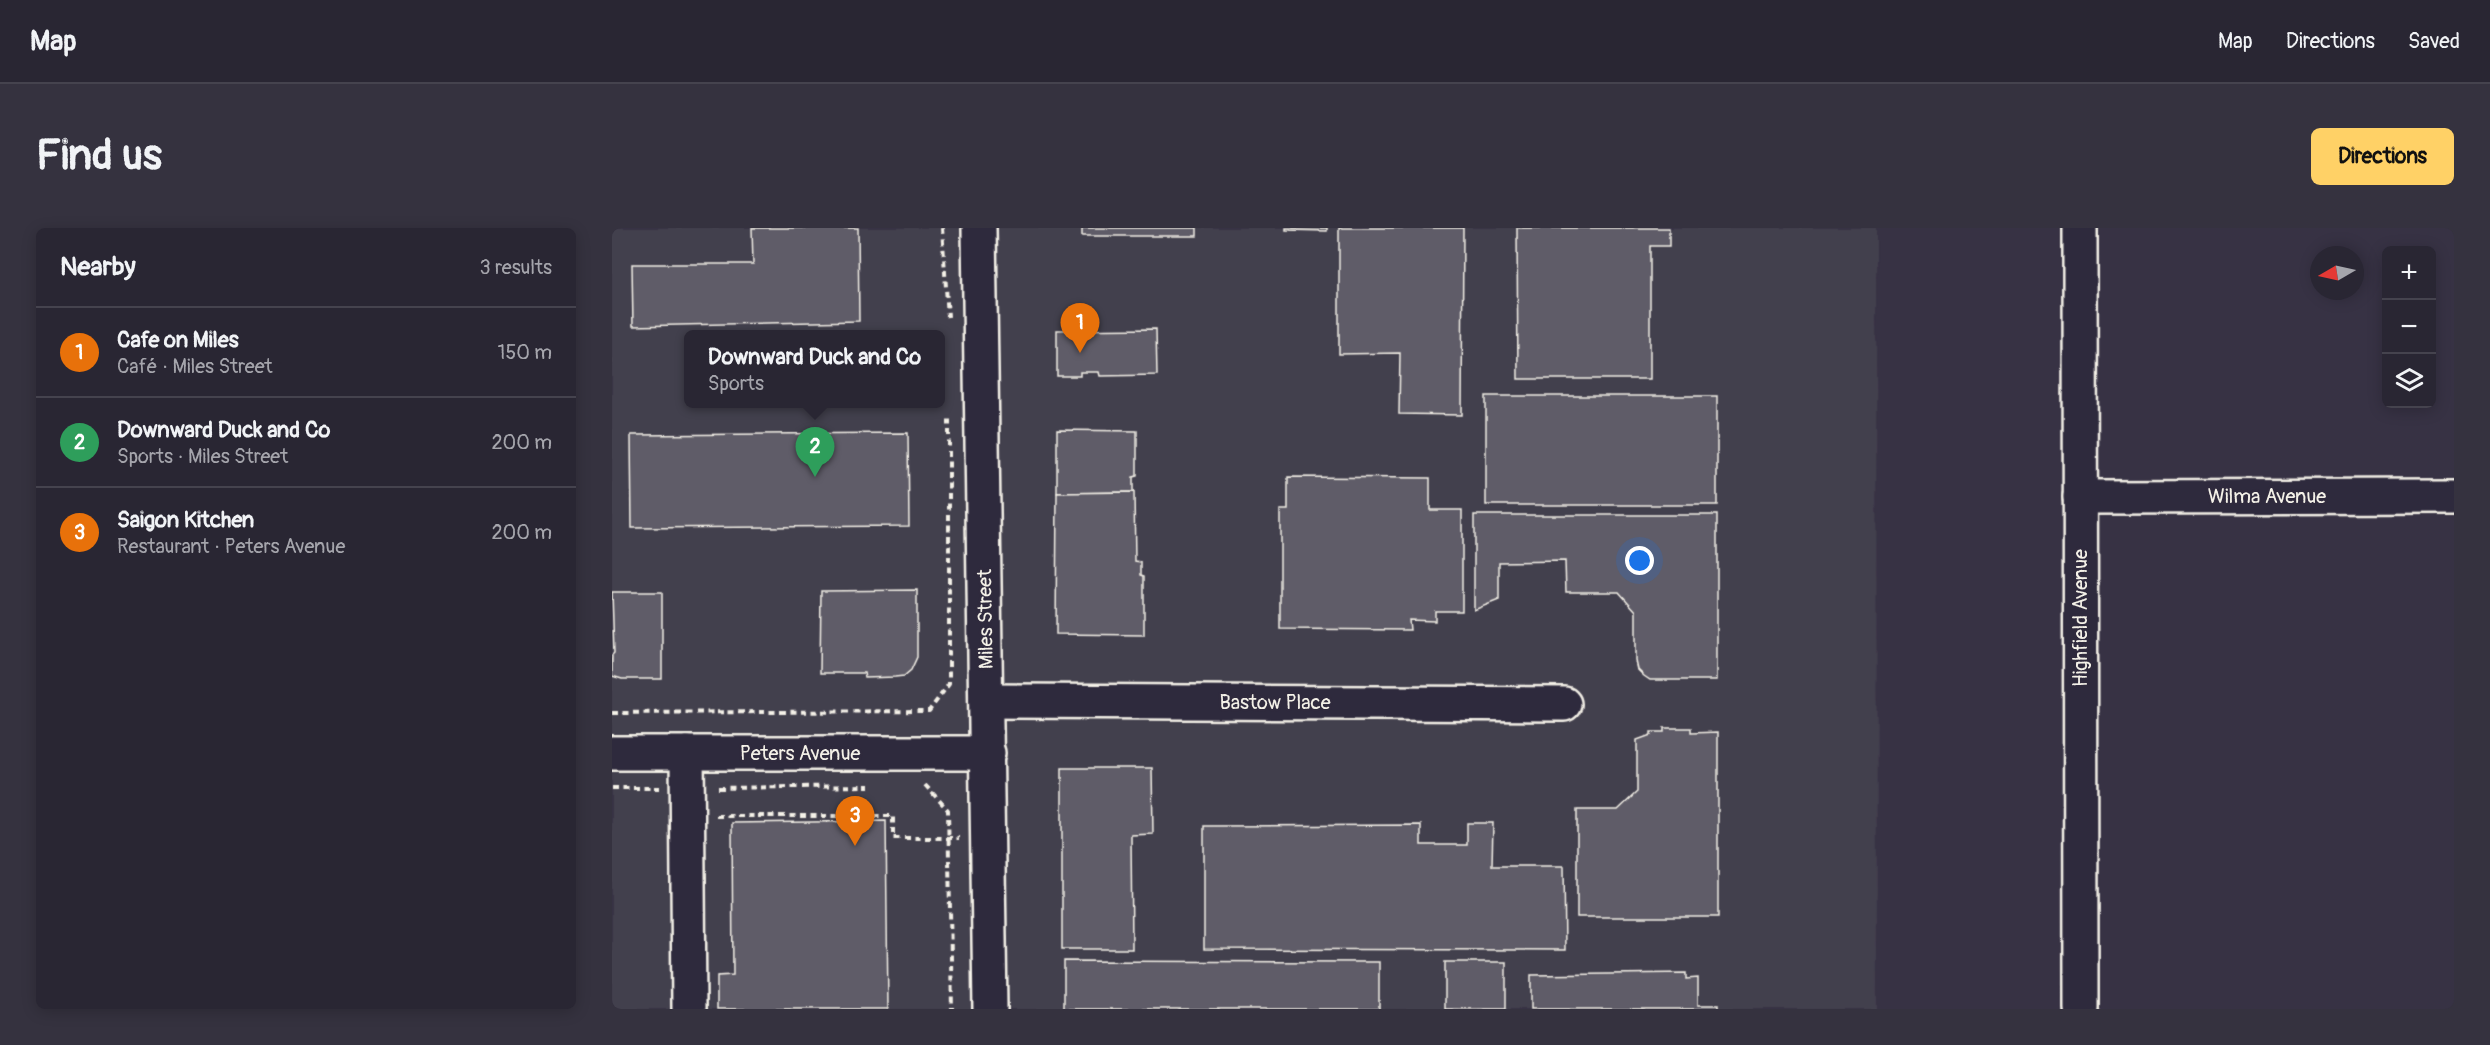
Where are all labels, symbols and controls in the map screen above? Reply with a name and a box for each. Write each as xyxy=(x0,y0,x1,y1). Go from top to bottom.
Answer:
text: Map xyxy=(30,24,76,59)
text: Map xyxy=(2218,28,2253,55)
text: Directions xyxy=(2286,28,2375,55)
text: Saved xyxy=(2408,28,2460,55)
button: Directions xyxy=(2311,128,2454,185)
text: Find us xyxy=(36,130,162,182)
north arrow xyxy=(2310,246,2364,300)
map controls xyxy=(2382,246,2436,408)
button: + xyxy=(2382,246,2436,300)
text: Nearby xyxy=(60,251,136,283)
text: 3 results xyxy=(480,255,552,280)
button: − xyxy=(2382,300,2436,354)
pin: 1 xyxy=(1060,304,1100,353)
text: Cafe on Miles xyxy=(117,326,239,354)
popup xyxy=(684,330,945,408)
text: 1 xyxy=(76,340,83,365)
text: 150 m xyxy=(498,340,552,365)
text: Downward Duck and Co xyxy=(708,343,921,371)
text: Café · Miles Street xyxy=(117,354,273,379)
button: layers xyxy=(2382,354,2436,408)
text: Sports xyxy=(708,371,764,396)
text: Downward Duck and Co xyxy=(117,416,330,444)
pin: 2 xyxy=(796,428,834,477)
text: 2 xyxy=(74,430,85,455)
text: 200 m xyxy=(491,430,552,455)
text: Sports · Miles Street xyxy=(117,444,288,469)
street label: Wilma Avenue xyxy=(2208,484,2326,509)
text: Saigon Kitchen xyxy=(117,506,254,534)
text: 3 xyxy=(74,520,85,545)
text: 200 m xyxy=(491,520,552,545)
text: Restaurant · Peters Avenue xyxy=(117,534,345,559)
your location xyxy=(1625,546,1654,575)
street label: Highfield Avenue xyxy=(2068,549,2093,687)
street label: Miles Street xyxy=(972,568,999,669)
street label: Bastow Place xyxy=(1219,690,1331,715)
street label: Peters Avenue xyxy=(740,741,860,766)
pin: 3 xyxy=(836,796,874,846)

